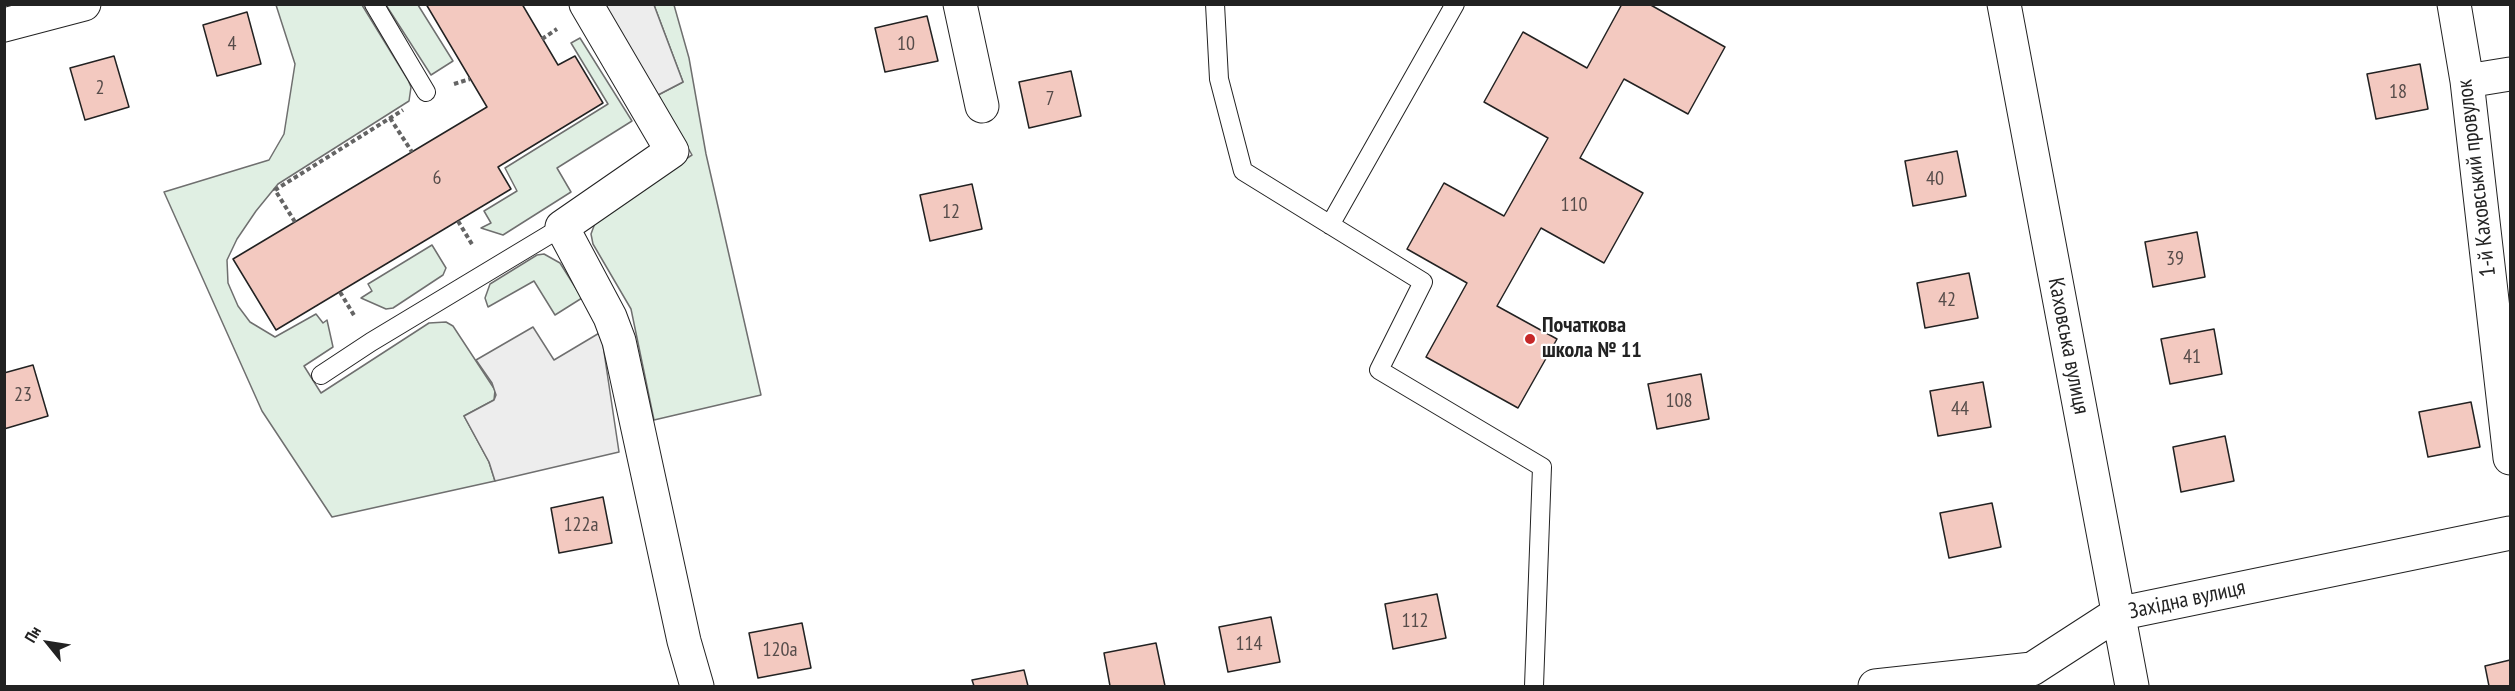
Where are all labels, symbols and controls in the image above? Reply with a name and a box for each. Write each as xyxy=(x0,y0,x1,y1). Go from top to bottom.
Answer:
house number: 4 xyxy=(228,32,236,56)
house number: 10 xyxy=(897,32,915,56)
house number: 2 xyxy=(96,76,104,100)
street label: 1-й Каховський провулок xyxy=(2452,78,2502,278)
house number: 18 xyxy=(2389,80,2407,104)
house number: 7 xyxy=(1046,87,1054,111)
house number: 6 xyxy=(433,166,441,190)
house number: 40 xyxy=(1926,167,1944,191)
house number: 110 xyxy=(1561,193,1587,217)
house number: 12 xyxy=(942,200,960,224)
house number: 39 xyxy=(2166,247,2184,271)
street label: Каховська вулиця xyxy=(2042,275,2094,417)
house number: 42 xyxy=(1938,288,1956,312)
place label: Початкова школа № 11 xyxy=(1542,313,1642,364)
marker: Початкова школа № 11 xyxy=(1523,332,1537,346)
house number: 41 xyxy=(2183,345,2201,369)
house number: 23 xyxy=(14,383,32,407)
house number: 108 xyxy=(1666,389,1692,413)
house number: 44 xyxy=(1951,397,1969,421)
house number: 122а xyxy=(564,513,598,537)
street label: Західна вулиця xyxy=(2126,575,2248,625)
house number: 112 xyxy=(1402,609,1428,633)
north arrow xyxy=(18,613,78,673)
text: Пн xyxy=(20,622,45,646)
house number: 114 xyxy=(1236,632,1262,656)
house number: 120а xyxy=(763,638,797,662)

